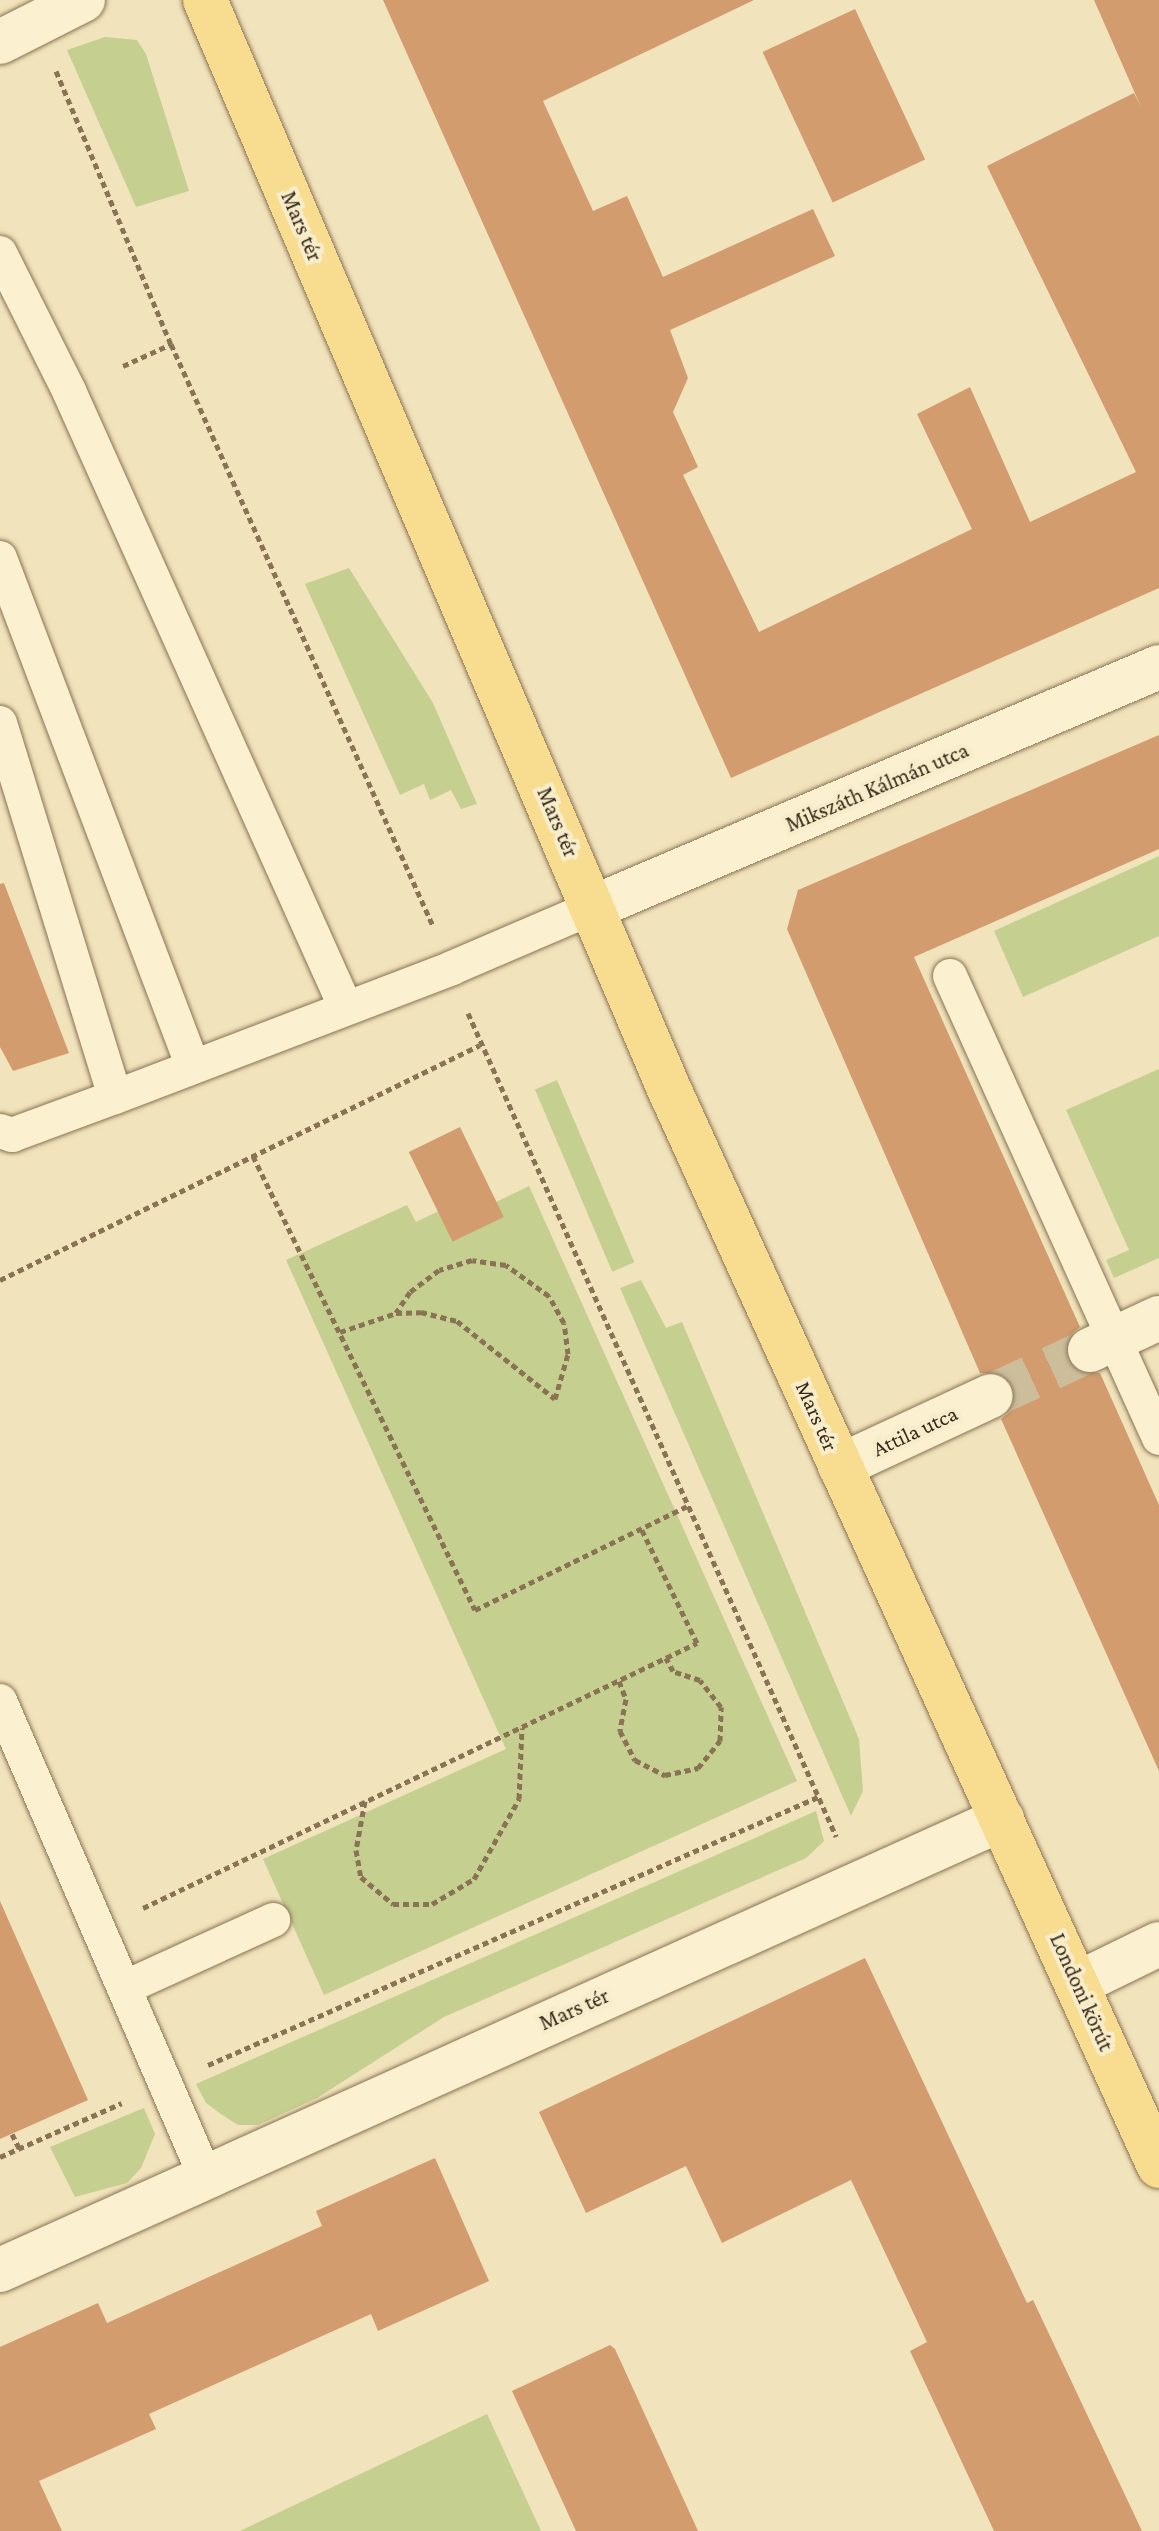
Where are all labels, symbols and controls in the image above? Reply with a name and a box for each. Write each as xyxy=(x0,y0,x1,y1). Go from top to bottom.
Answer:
street label: Mars tér xyxy=(275,187,329,265)
street label: Mikszáth Kálmán utca xyxy=(782,737,972,837)
street label: Mars tér xyxy=(531,783,585,861)
street label: Mars tér xyxy=(790,1377,844,1455)
street label: Attila utca xyxy=(868,1400,962,1462)
street label: Londoni körút xyxy=(1044,1929,1120,2055)
street label: Mars tér xyxy=(535,1982,613,2036)

